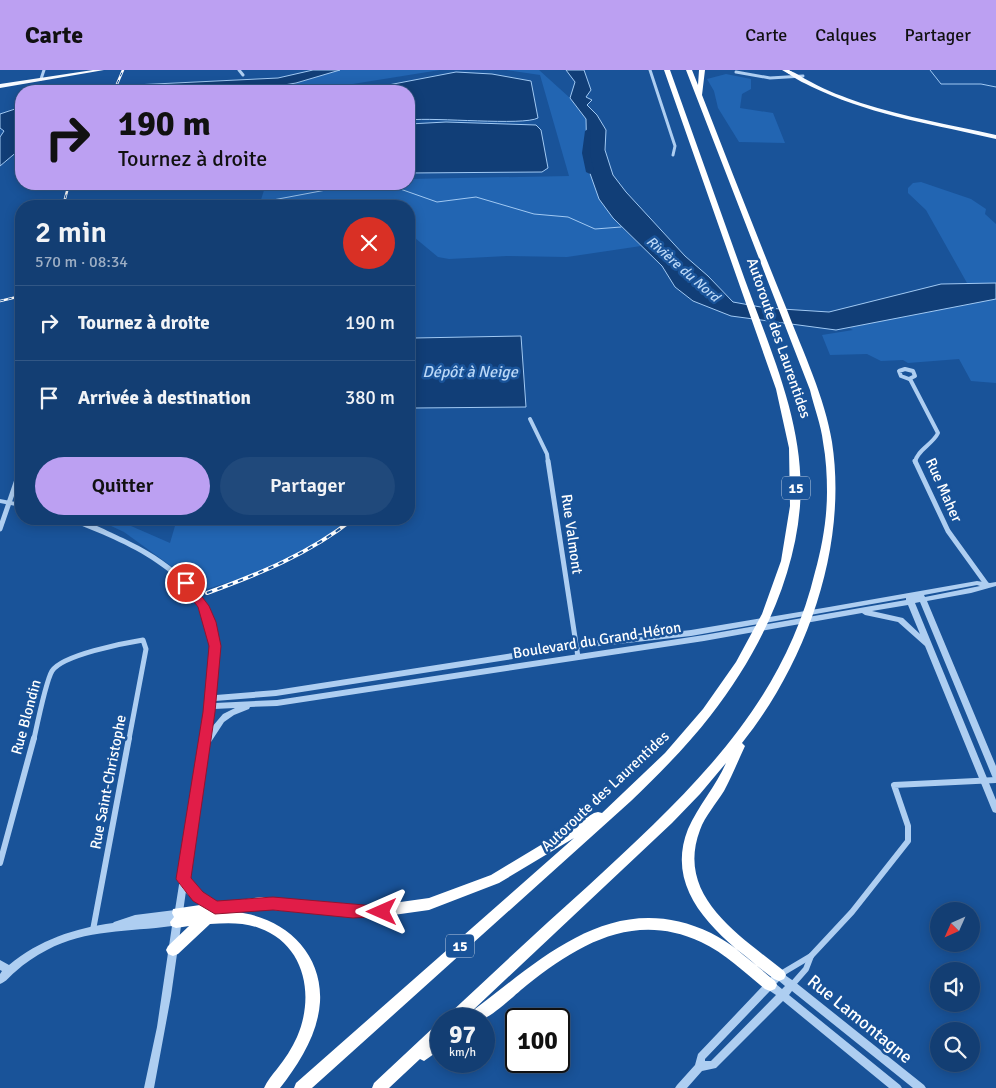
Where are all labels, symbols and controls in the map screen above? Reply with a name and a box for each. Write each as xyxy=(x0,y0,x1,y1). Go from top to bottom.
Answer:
text: Carte xyxy=(25,20,83,50)
text: Carte xyxy=(745,24,787,46)
text: Calques xyxy=(815,24,877,46)
text: Partager xyxy=(905,24,971,46)
text: 190 m xyxy=(118,102,211,145)
icon: right xyxy=(35,105,100,170)
text: Tournez à droite xyxy=(118,145,267,172)
text: 2 min xyxy=(35,214,107,251)
button: close xyxy=(343,217,395,269)
water label: Rivière du Nord xyxy=(643,233,724,306)
text: 570 m · 08:34 xyxy=(35,252,128,272)
street label: Autoroute des Laurentides xyxy=(743,255,815,421)
icon: right xyxy=(35,309,63,337)
text: Tournez à droite xyxy=(78,311,210,335)
text: 190 m xyxy=(345,311,395,335)
water label: Dépôt à Neige xyxy=(422,362,519,382)
icon: arrive xyxy=(35,384,63,412)
text: Arrivée à destination xyxy=(78,386,251,410)
text: 380 m xyxy=(345,386,395,410)
street label: Rue Maher xyxy=(922,455,966,525)
button: Quitter xyxy=(35,457,210,515)
button: Partager xyxy=(220,457,395,515)
road number: 15 xyxy=(782,476,810,499)
street label: Rue Valmont xyxy=(557,493,587,575)
pin xyxy=(165,562,207,604)
icon: arrive xyxy=(172,569,200,597)
street label: Boulevard du Grand-Héron xyxy=(512,618,682,662)
street label: Rue Blondin xyxy=(7,677,45,757)
street label: Rue Saint-Christophe xyxy=(86,713,130,851)
street label: Autoroute des Laurentides xyxy=(537,727,673,855)
position arrow xyxy=(355,885,407,937)
north arrow xyxy=(930,902,980,952)
map controls xyxy=(930,902,980,1072)
road number: 15 xyxy=(446,934,474,958)
button: sound xyxy=(930,962,980,1012)
street label: Rue Lamontagne xyxy=(803,970,917,1068)
speed limit sign: 100 xyxy=(505,1008,570,1073)
text: 97 xyxy=(449,1019,476,1050)
button: search xyxy=(930,1022,980,1072)
text: km/h xyxy=(449,1045,476,1060)

